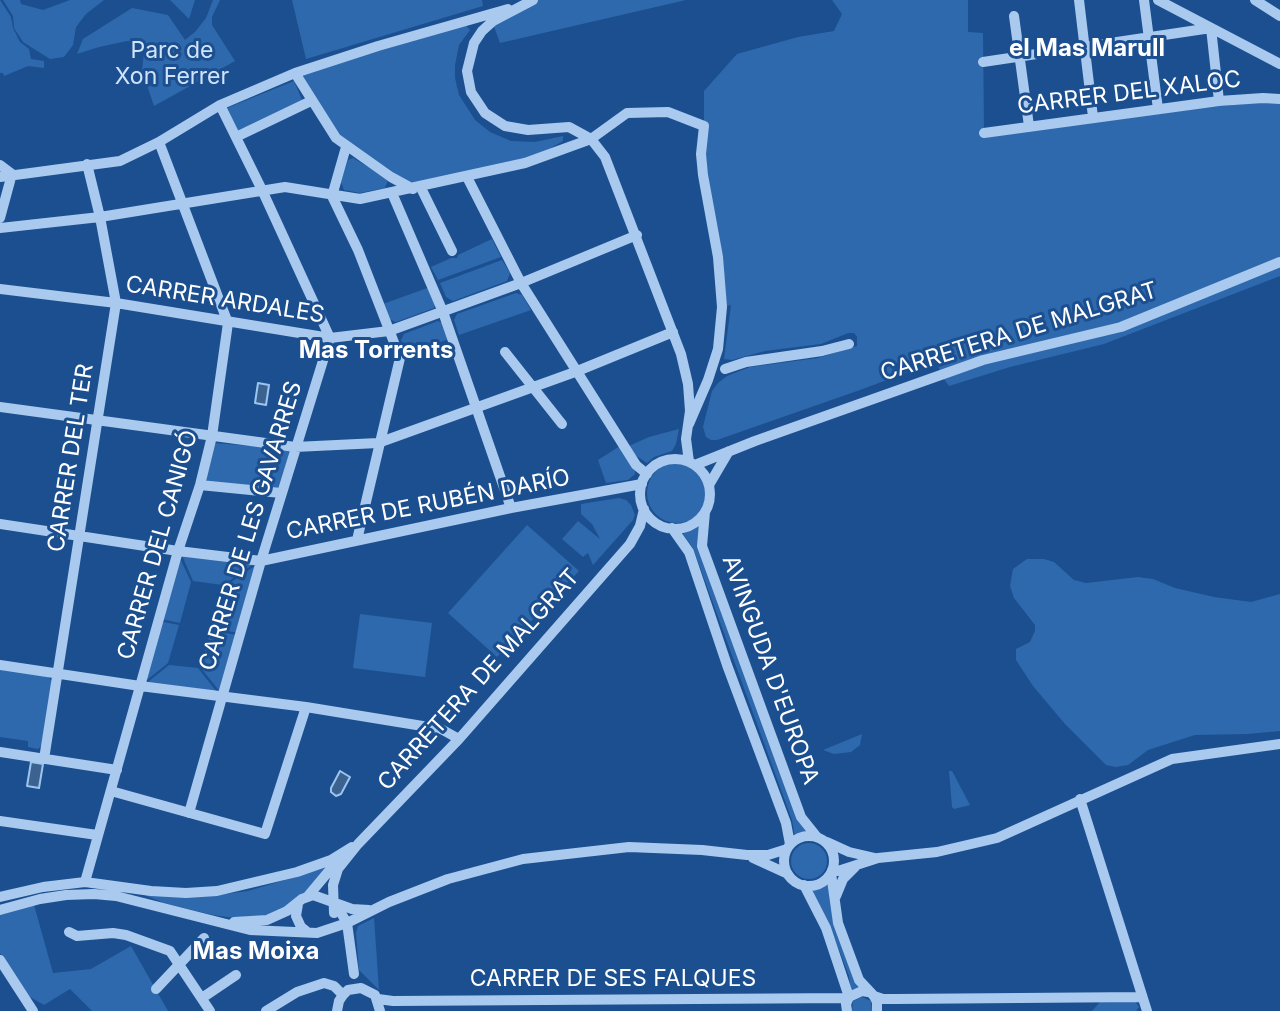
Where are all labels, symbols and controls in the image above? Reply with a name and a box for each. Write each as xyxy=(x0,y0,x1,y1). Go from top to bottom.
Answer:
district label: el Mas Marull xyxy=(1009,35,1165,63)
park label: Parc de Xon Ferrer xyxy=(115,37,229,91)
street label: CARRER DEL XALOC xyxy=(1016,66,1242,120)
street label: CARRER ARDALES xyxy=(124,271,326,329)
street label: CARRETERA DE MALGRAT xyxy=(877,277,1161,387)
district label: Mas Torrents xyxy=(299,337,453,365)
street label: CARRER DEL TER xyxy=(42,362,100,554)
street label: CARRER DE LES GAVARRES xyxy=(194,378,308,674)
street label: CARRER DEL CANIGÓ xyxy=(112,427,204,663)
street label: CARRER DE RUBÉN DARÍO xyxy=(284,464,572,546)
street label: AVINGUDA D'EUROPA xyxy=(716,552,824,788)
street label: CARRETERA DE MALGRAT xyxy=(372,564,586,796)
district label: Mas Moixa xyxy=(193,938,319,966)
street label: CARRER DE SES FALQUES xyxy=(470,965,756,993)

